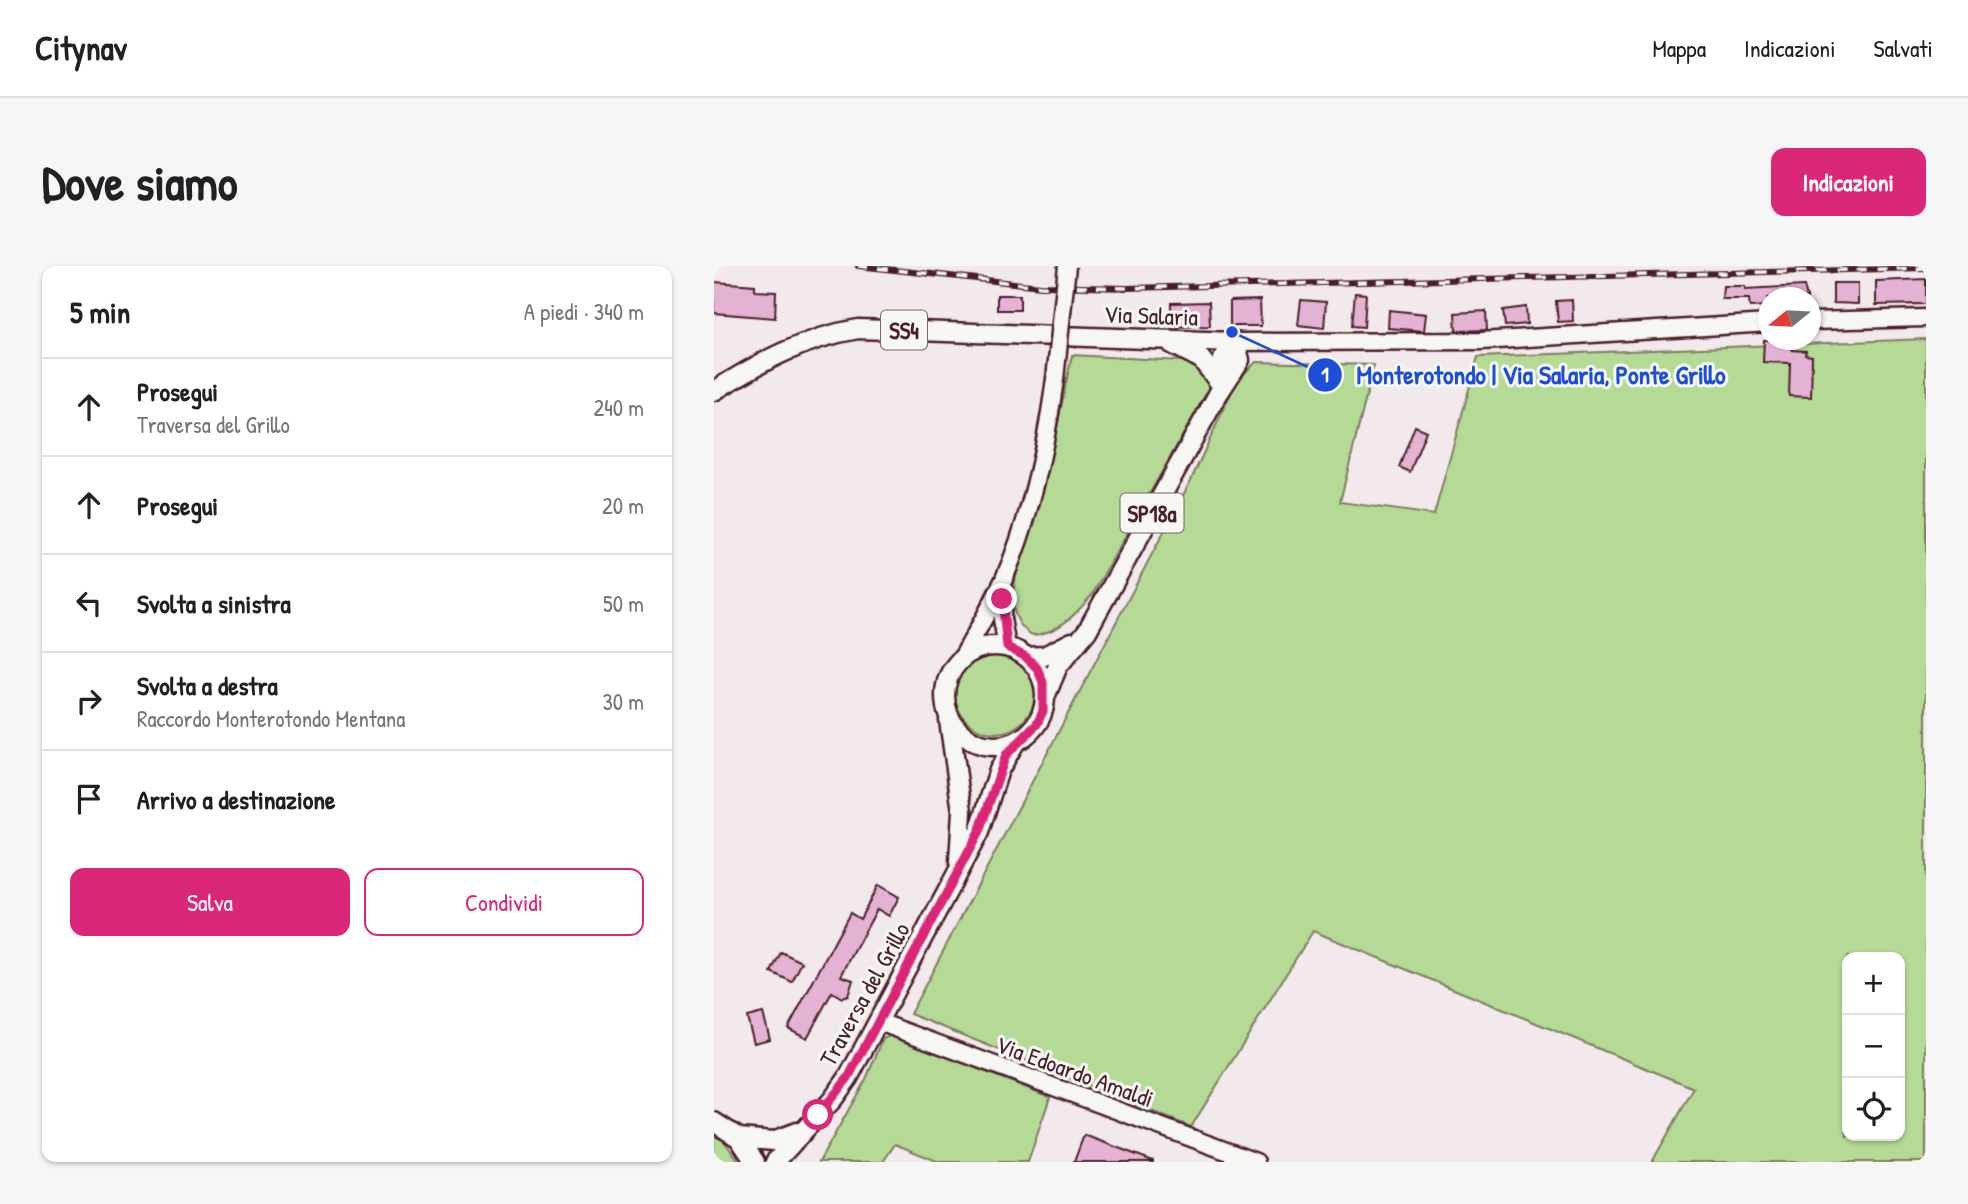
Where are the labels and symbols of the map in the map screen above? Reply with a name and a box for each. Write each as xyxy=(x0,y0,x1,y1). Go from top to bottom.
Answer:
north arrow xyxy=(1758,287,1821,350)
street label: Via Salaria xyxy=(1103,297,1199,333)
road number: SS4 xyxy=(881,310,927,349)
callout: Monterotondo | Via Salaria, Ponte Grillo xyxy=(1308,351,1740,398)
text: Monterotondo | Via Salaria, Ponte Grillo xyxy=(1357,357,1726,392)
text: 1 xyxy=(1321,360,1329,389)
road number: SP18a xyxy=(1120,494,1184,532)
route end xyxy=(986,583,1017,614)
street label: Traversa del Grillo xyxy=(811,916,917,1071)
street label: Via Edoardo Amaldi xyxy=(992,1028,1158,1114)
route start xyxy=(802,1099,833,1130)

